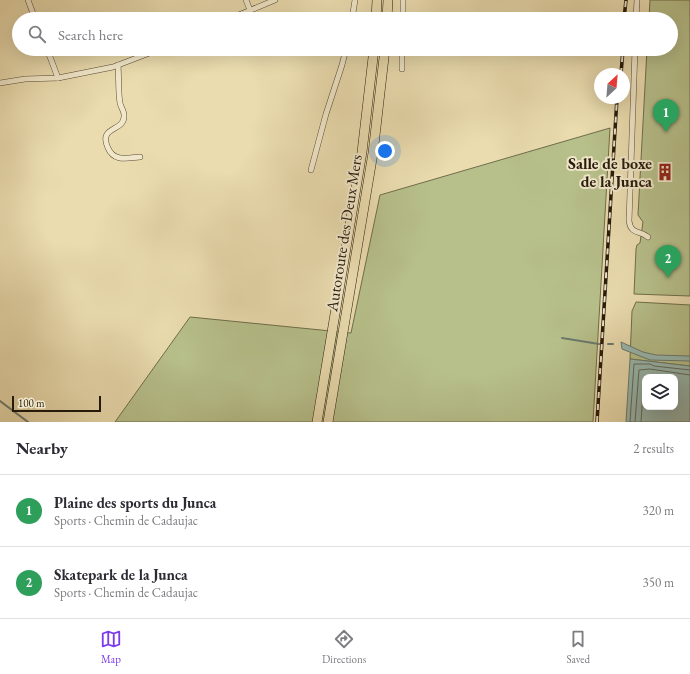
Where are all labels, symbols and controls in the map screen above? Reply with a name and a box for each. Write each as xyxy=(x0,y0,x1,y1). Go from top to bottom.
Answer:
search box xyxy=(12,12,678,56)
icon: search xyxy=(26,23,48,45)
text: Search here xyxy=(58,25,123,44)
north arrow xyxy=(594,68,630,104)
pin: 1 xyxy=(653,99,679,132)
your location xyxy=(375,141,395,161)
street label: Autoroute des Deux Mers xyxy=(321,153,367,314)
place label: Salle de boxe de la Junca xyxy=(568,153,653,192)
building icon: Salle de boxe de la Junca xyxy=(655,162,675,182)
pin: 2 xyxy=(655,245,681,278)
map controls xyxy=(642,374,678,410)
button: layers xyxy=(642,374,678,410)
scale bar xyxy=(12,394,101,413)
text: 100 m xyxy=(18,396,45,410)
text: Nearby xyxy=(16,437,68,459)
text: 2 results xyxy=(633,440,674,457)
text: Plaine des sports du Junca xyxy=(54,493,216,512)
text: 1 xyxy=(26,502,32,519)
text: 320 m xyxy=(643,502,674,519)
text: Sports · Chemin de Cadaujac xyxy=(54,512,198,529)
text: Skatepark de la Junca xyxy=(54,565,188,584)
text: 2 xyxy=(26,574,32,591)
text: 350 m xyxy=(643,574,674,591)
text: Sports · Chemin de Cadaujac xyxy=(54,584,198,601)
tab: Map xyxy=(100,628,122,666)
tab: Directions xyxy=(322,628,366,666)
tab: Saved xyxy=(566,628,590,666)

